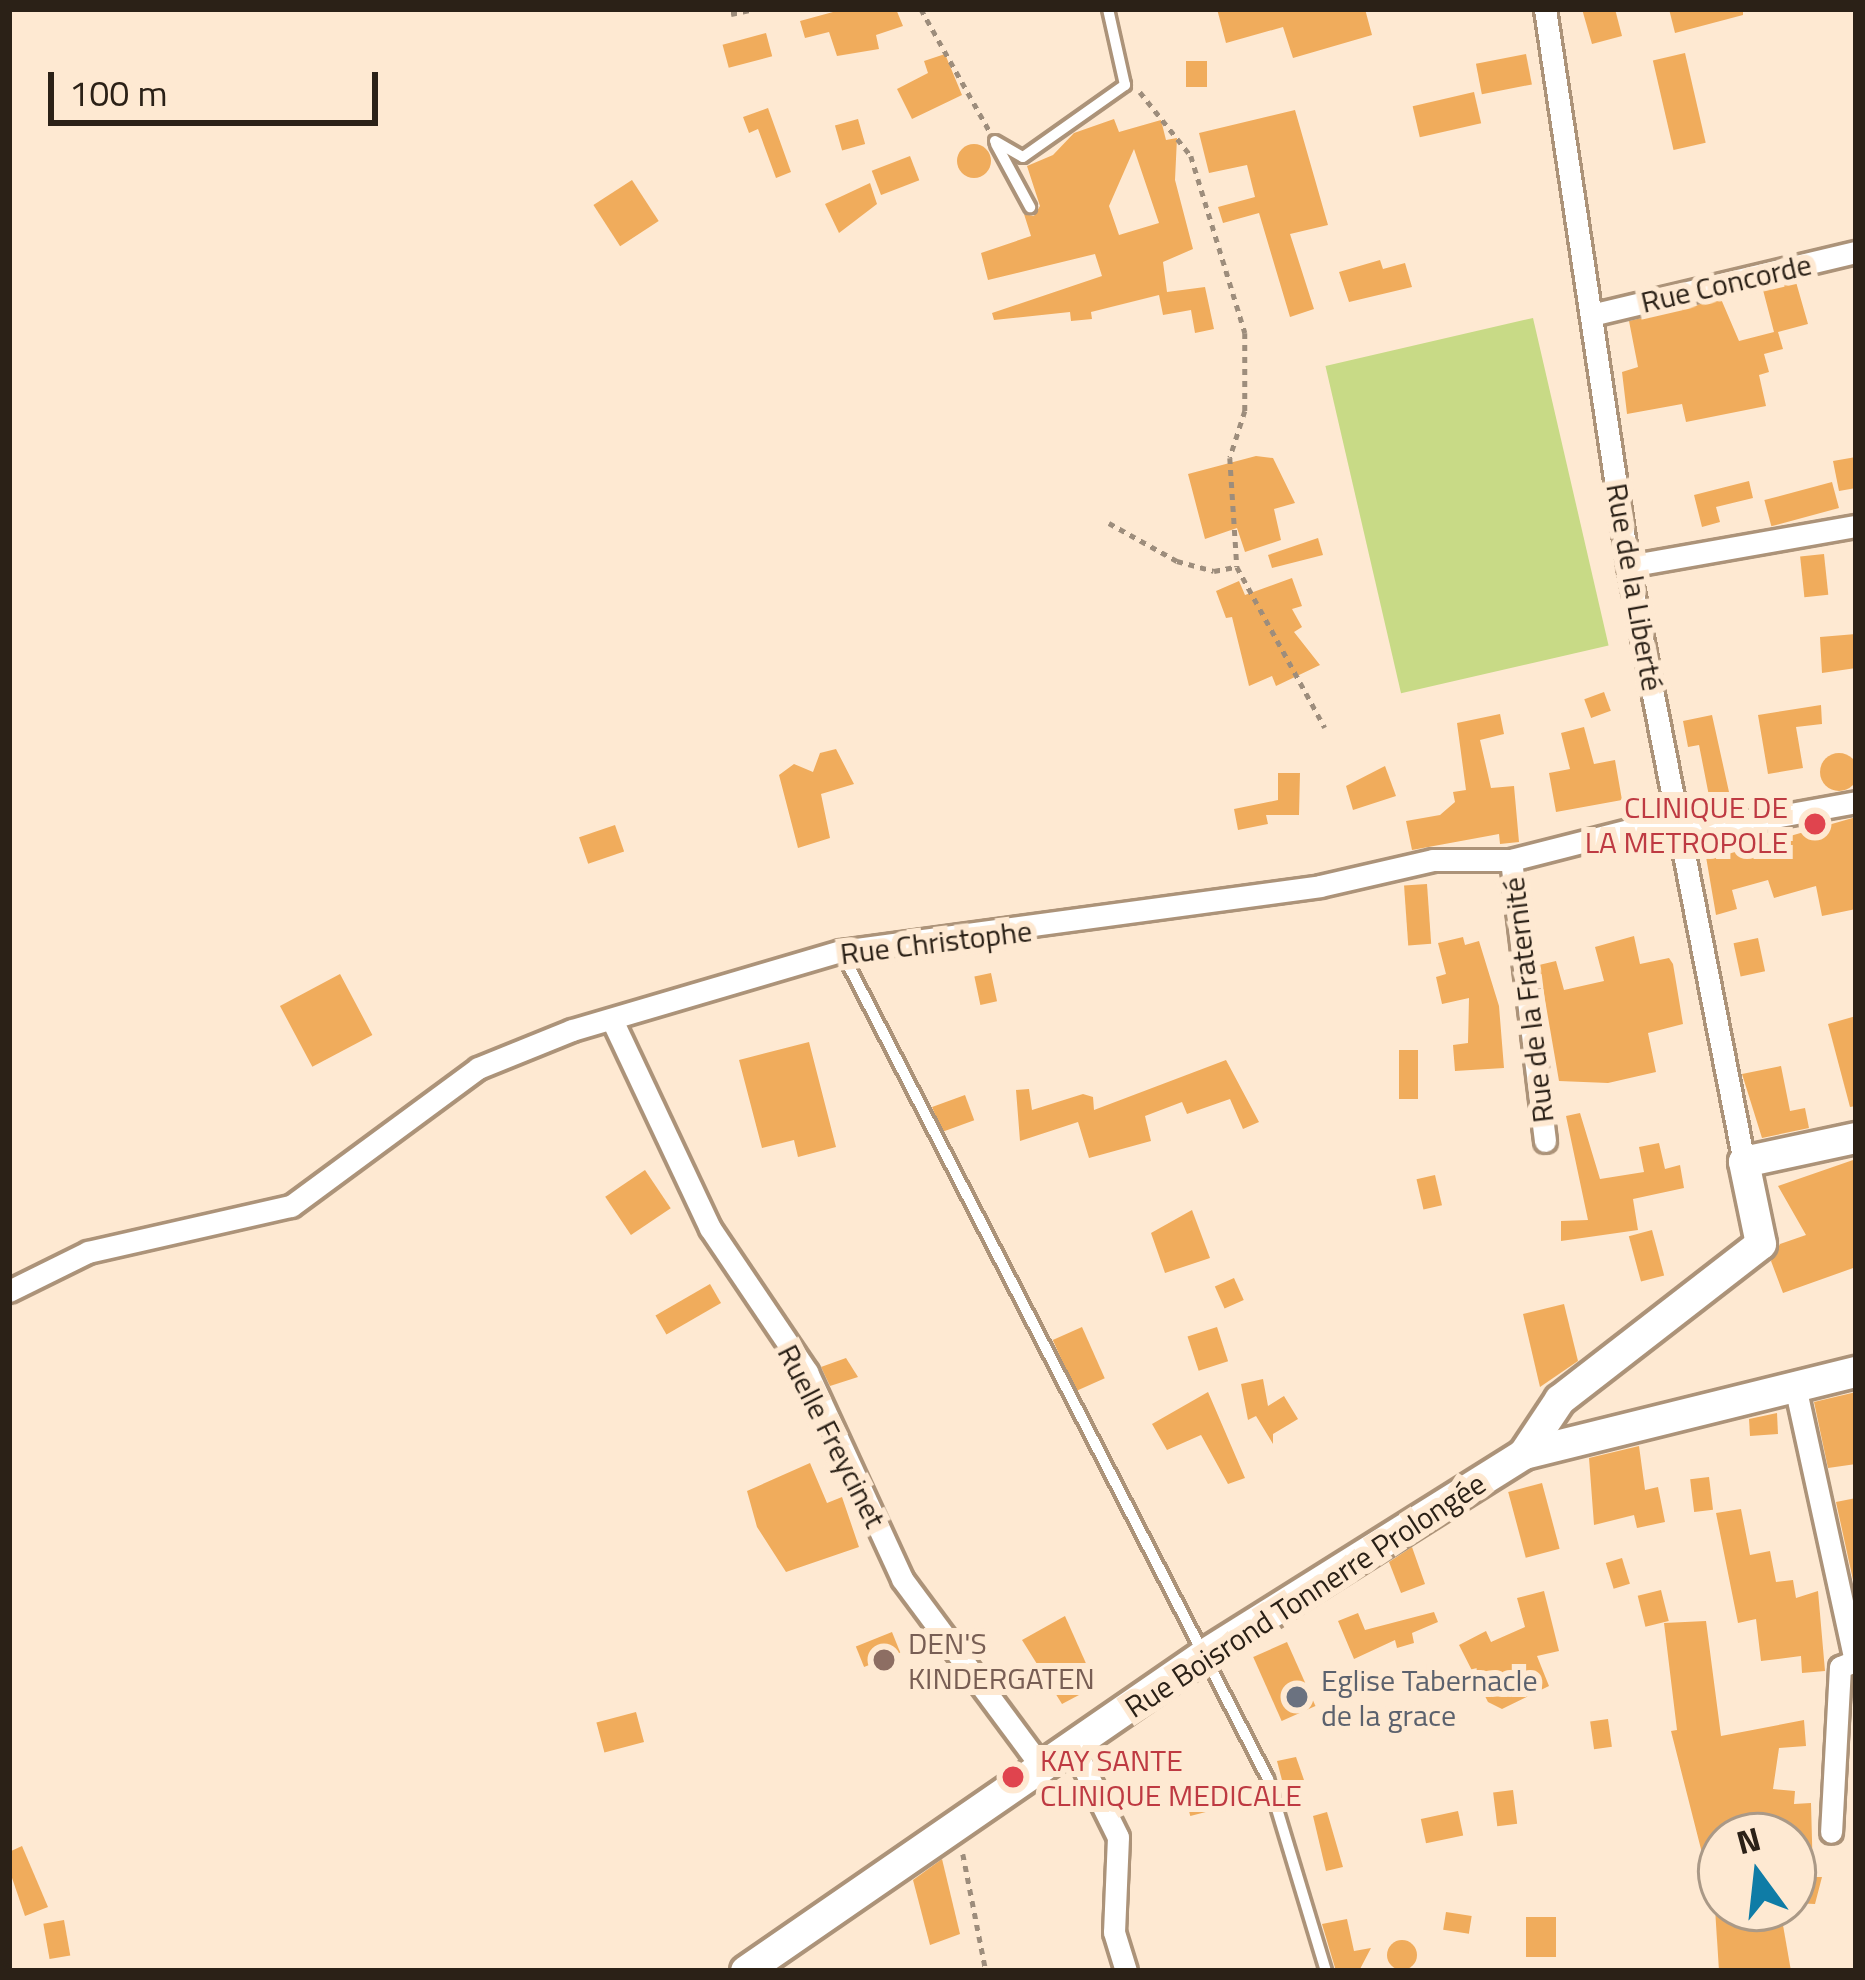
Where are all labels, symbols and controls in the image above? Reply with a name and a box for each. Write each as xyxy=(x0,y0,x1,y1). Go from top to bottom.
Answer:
scale bar xyxy=(54,48,384,122)
text: 100 m xyxy=(69,65,168,120)
street label: Rue Concorde xyxy=(1637,246,1815,320)
street label: Rue de la Liberté xyxy=(1599,480,1671,694)
place label: CLINIQUE DE LA METROPOLE xyxy=(1585,789,1788,860)
marker: CLINIQUE DE LA METROPOLE xyxy=(1799,808,1831,840)
street label: Rue de la Fraternité xyxy=(1495,875,1561,1125)
street label: Rue Christophe xyxy=(838,912,1034,972)
street label: Ruelle Freycinet xyxy=(770,1338,894,1534)
street label: Rue Boisrond Tonnerre Prolongée xyxy=(1118,1465,1492,1725)
place label: DEN'S KINDERGATEN xyxy=(908,1625,1095,1696)
marker: DEN'S KINDERGATEN xyxy=(871,1647,897,1673)
place label: Eglise Tabernacle de la grace xyxy=(1321,1662,1538,1732)
marker: Eglise Tabernacle de la grace xyxy=(1284,1684,1310,1710)
place label: KAY SANTE CLINIQUE MEDICALE xyxy=(1040,1742,1302,1812)
marker: KAY SANTE CLINIQUE MEDICALE xyxy=(997,1761,1029,1793)
north arrow xyxy=(1697,1812,1817,1932)
text: N xyxy=(1731,1813,1766,1867)

